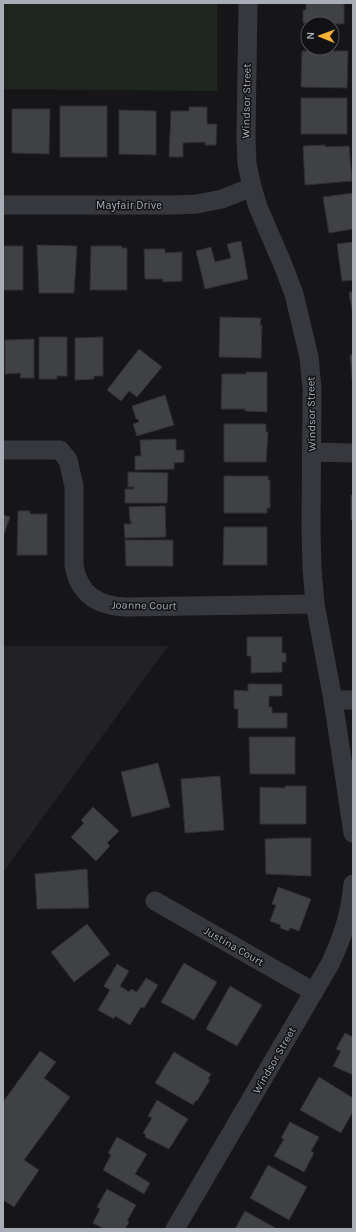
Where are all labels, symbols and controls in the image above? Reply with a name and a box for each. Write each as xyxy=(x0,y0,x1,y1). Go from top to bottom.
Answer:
north arrow xyxy=(300,16,340,56)
text: N xyxy=(304,32,317,40)
street label: Windsor Street xyxy=(239,63,254,139)
street label: Mayfair Drive xyxy=(96,199,162,212)
street label: Windsor Street xyxy=(304,376,319,452)
street label: Joanne Court xyxy=(111,598,177,613)
street label: Justina Court xyxy=(201,924,266,969)
street label: Windsor Street xyxy=(250,1025,299,1096)

